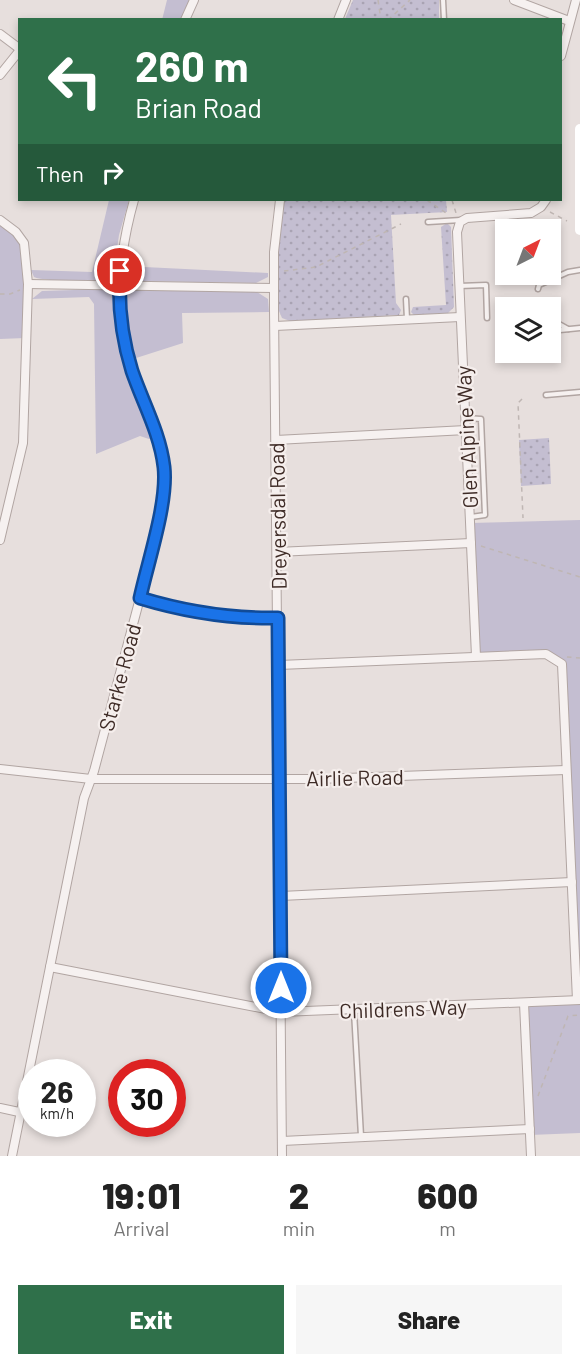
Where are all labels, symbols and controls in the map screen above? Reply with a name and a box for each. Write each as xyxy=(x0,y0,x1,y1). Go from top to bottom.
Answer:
text: 260 m xyxy=(135,40,248,90)
icon: left xyxy=(36,42,114,120)
text: Brian Road xyxy=(135,91,262,123)
icon: right xyxy=(96,156,129,189)
text: Then xyxy=(36,160,84,186)
north arrow xyxy=(495,219,561,285)
map controls xyxy=(495,219,561,363)
pin xyxy=(94,245,145,296)
icon: arrive xyxy=(103,254,136,287)
button: layers xyxy=(495,297,561,363)
street label: Glen Alpine Way xyxy=(450,365,482,509)
street label: Dreyersdal Road xyxy=(263,442,291,590)
street label: Starke Road xyxy=(93,621,145,733)
street label: Airlie Road xyxy=(306,764,404,790)
position arrow xyxy=(249,956,313,1020)
street label: Childrens Way xyxy=(339,993,468,1023)
speed limit sign: 30 xyxy=(108,1059,186,1137)
text: 26 xyxy=(41,1073,73,1109)
text: km/h xyxy=(40,1104,74,1122)
text: 19:01 xyxy=(102,1173,181,1216)
text: 2 xyxy=(289,1173,309,1216)
text: 600 xyxy=(417,1173,478,1216)
text: Arrival xyxy=(113,1216,169,1240)
text: min xyxy=(283,1216,315,1240)
text: m xyxy=(439,1216,456,1240)
button: Exit xyxy=(18,1285,284,1354)
button: Share xyxy=(296,1285,562,1354)

